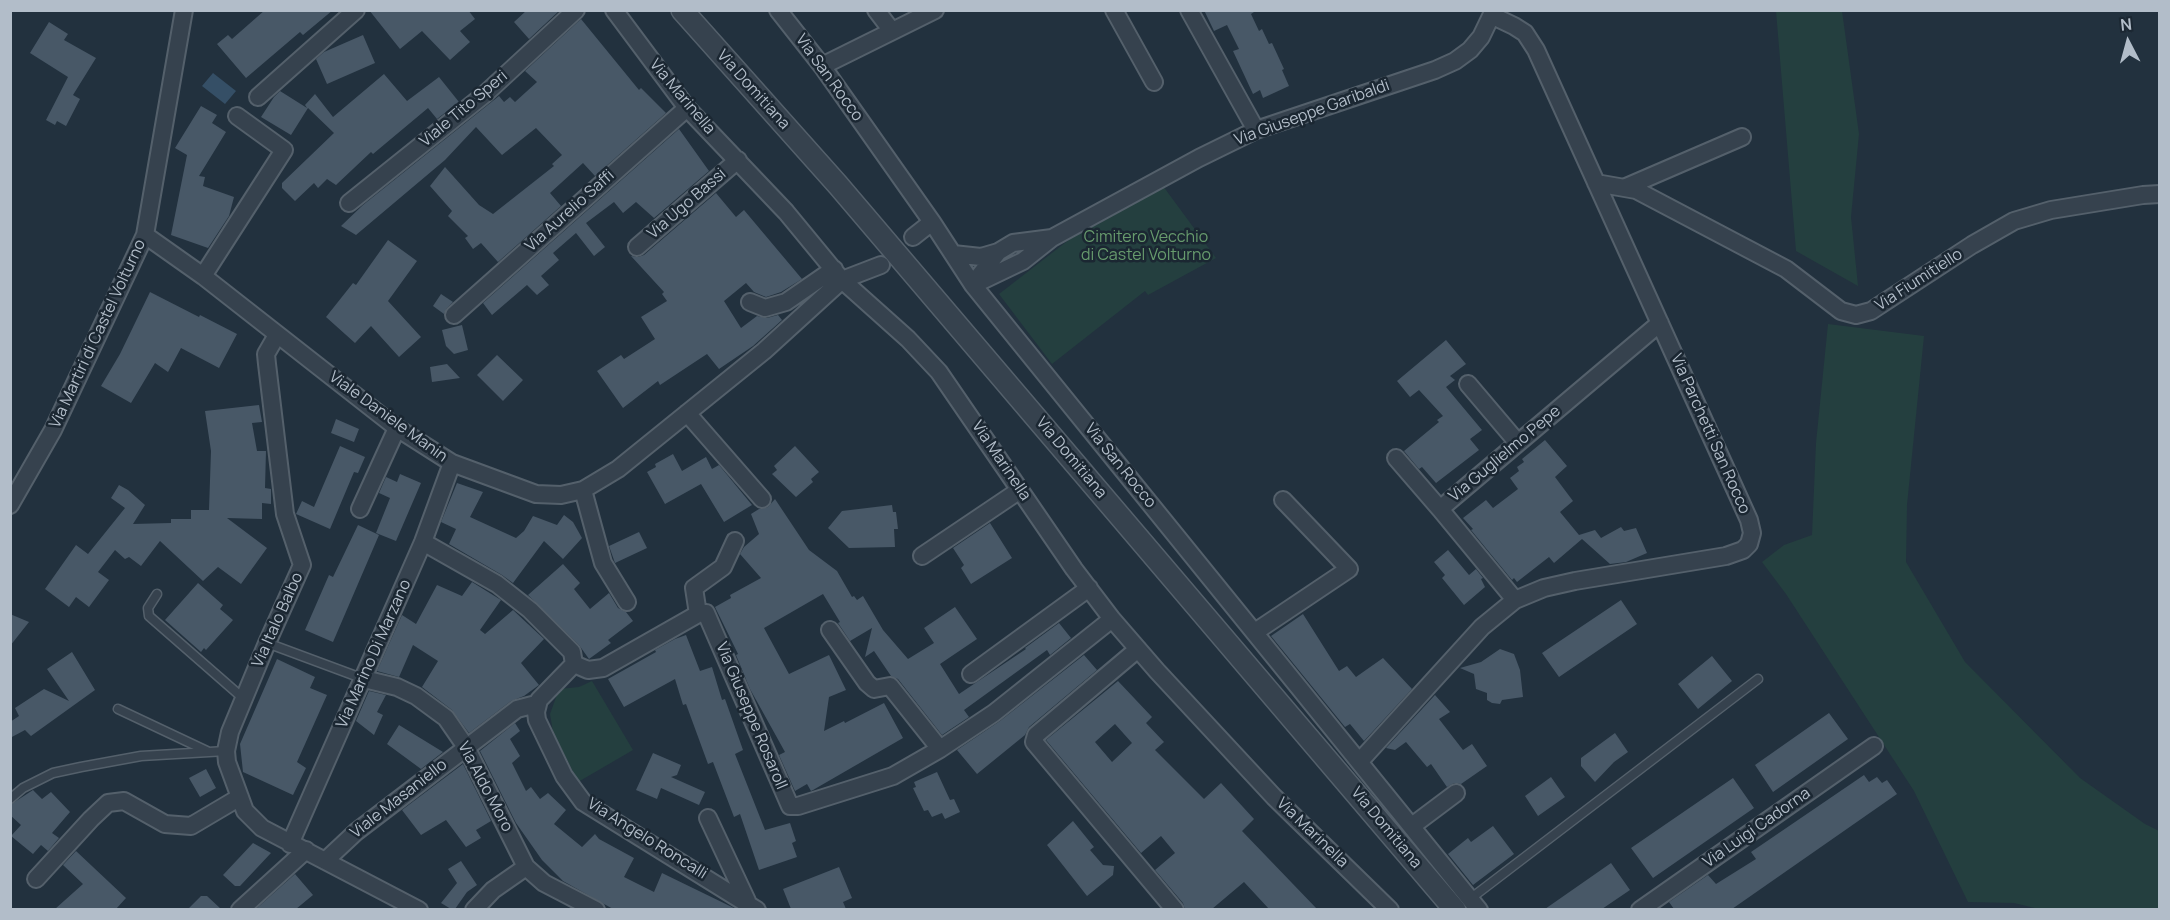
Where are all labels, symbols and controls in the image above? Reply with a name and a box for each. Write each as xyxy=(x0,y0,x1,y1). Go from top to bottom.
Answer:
north arrow xyxy=(2098,12,2158,72)
text: N xyxy=(2119,13,2133,36)
street label: Via San Rocco xyxy=(791,31,867,125)
street label: Via Domitiana xyxy=(712,46,794,134)
street label: Via Marinella xyxy=(645,56,719,138)
street label: Viale Tito Speri xyxy=(416,67,512,151)
street label: Via Giuseppe Garibaldi xyxy=(1232,76,1392,150)
street label: Via Ugo Bassi xyxy=(644,165,730,243)
street label: Via Aurelio Saffi xyxy=(522,166,618,256)
park label: Cimitero Vecchio di Castel Volturno xyxy=(1081,228,1211,266)
street label: Via Martiri di Castel Volturno xyxy=(46,237,150,431)
street label: Via Fiumitiello xyxy=(1872,245,1966,315)
street label: Via Parchetti San Rocco xyxy=(1666,351,1754,517)
street label: Viale Daniele Manin xyxy=(325,368,451,466)
street label: Via Guglielmo Pepe xyxy=(1445,402,1565,506)
street label: Via Domitiana xyxy=(1031,413,1111,503)
street label: Via Marinella xyxy=(967,417,1035,505)
street label: Via San Rocco xyxy=(1080,420,1160,512)
street label: Via Italo Balbo xyxy=(248,570,308,670)
street label: Via Marino Di Marzano xyxy=(333,577,415,731)
street label: Via Giuseppe Rosaroll xyxy=(711,640,791,792)
street label: Via Aldo Moro xyxy=(453,739,517,835)
street label: Viale Masaniello xyxy=(347,755,451,843)
street label: Via Domitiana xyxy=(1346,783,1426,873)
street label: Via Luigi Cadorna xyxy=(1700,784,1814,872)
street label: Via Angelo Roncalli xyxy=(583,794,711,884)
street label: Via Marinella xyxy=(1272,794,1352,872)

